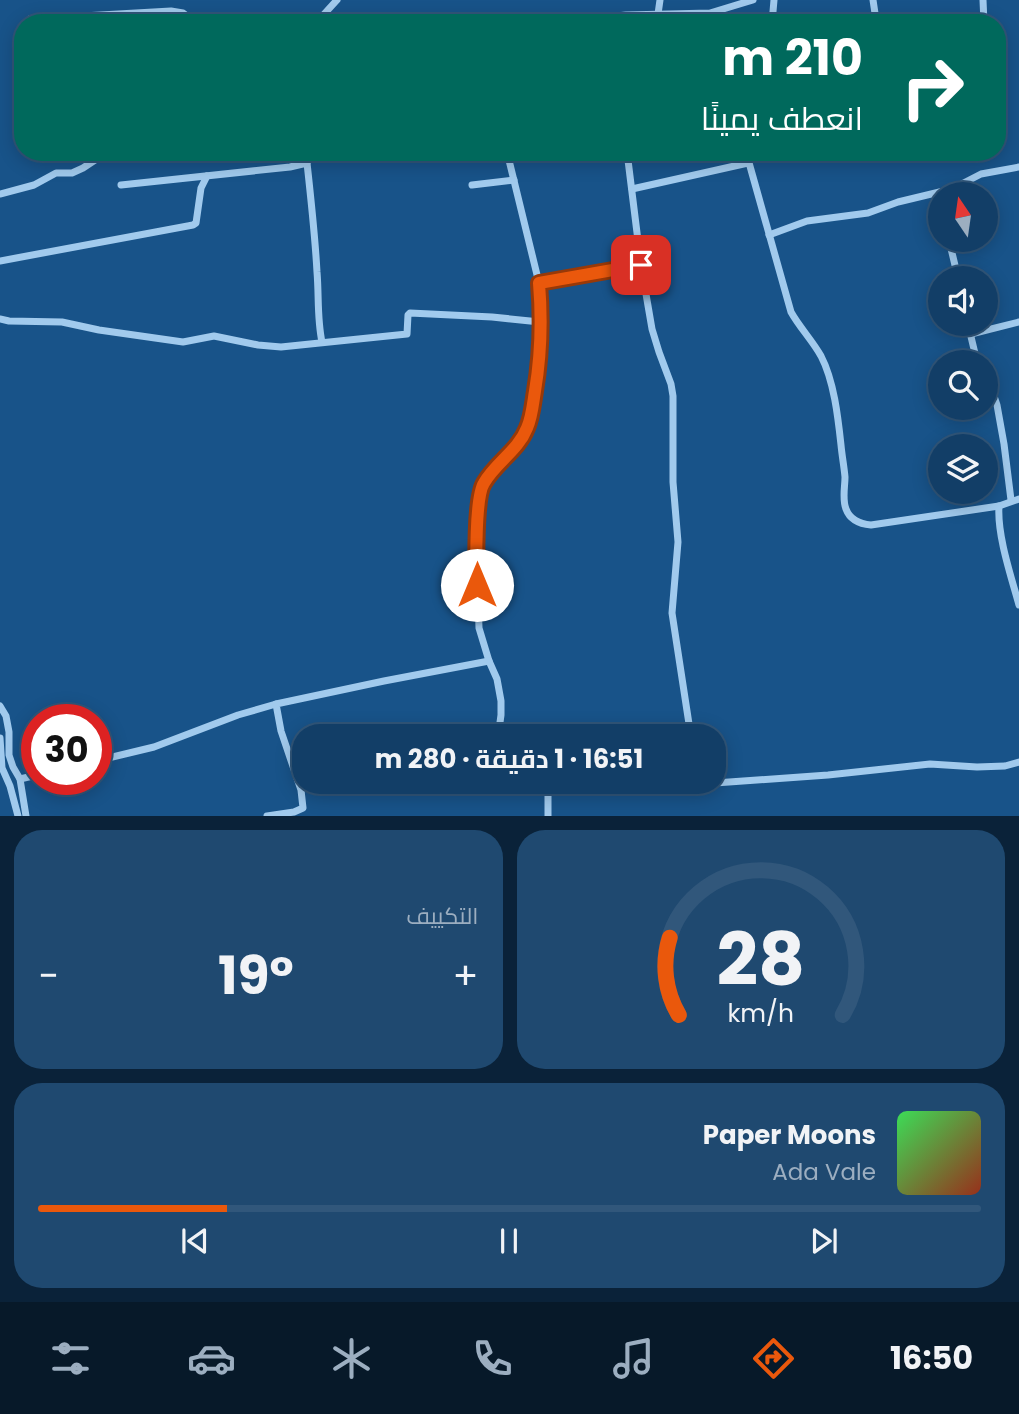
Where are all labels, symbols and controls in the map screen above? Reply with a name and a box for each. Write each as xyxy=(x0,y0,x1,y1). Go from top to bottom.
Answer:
text: 210 m xyxy=(722,24,863,92)
icon: right xyxy=(887,42,978,133)
text: انعطف يمينًا xyxy=(701,96,863,141)
north arrow xyxy=(928,182,998,252)
map controls xyxy=(928,182,998,504)
pin xyxy=(611,235,671,295)
icon: arrive xyxy=(622,246,660,284)
button: sound xyxy=(928,266,998,336)
button: search xyxy=(928,350,998,420)
button: layers xyxy=(928,434,998,504)
position arrow xyxy=(440,548,514,622)
speed limit sign: 30 xyxy=(21,704,112,795)
text: 16:51 · 1 دقيقة · 280 m xyxy=(375,741,643,777)
text: التكييف xyxy=(406,900,479,932)
text: 28 xyxy=(716,910,805,1011)
text: 19° xyxy=(218,939,294,1012)
text: − xyxy=(38,949,59,1002)
text: + xyxy=(453,949,479,1002)
text: km/h xyxy=(727,996,794,1031)
text: Paper Moons xyxy=(703,1117,876,1153)
text: Ada Vale xyxy=(772,1156,876,1188)
icon: previous xyxy=(176,1222,214,1260)
icon: pause xyxy=(490,1222,528,1260)
icon: next xyxy=(805,1222,843,1260)
icon: filters xyxy=(46,1334,95,1383)
icon: car xyxy=(187,1334,236,1383)
icon: climate xyxy=(327,1334,376,1383)
icon: phone xyxy=(468,1334,517,1383)
icon: music xyxy=(609,1334,658,1383)
icon: directions xyxy=(749,1334,798,1383)
text: 16:50 xyxy=(890,1335,973,1380)

